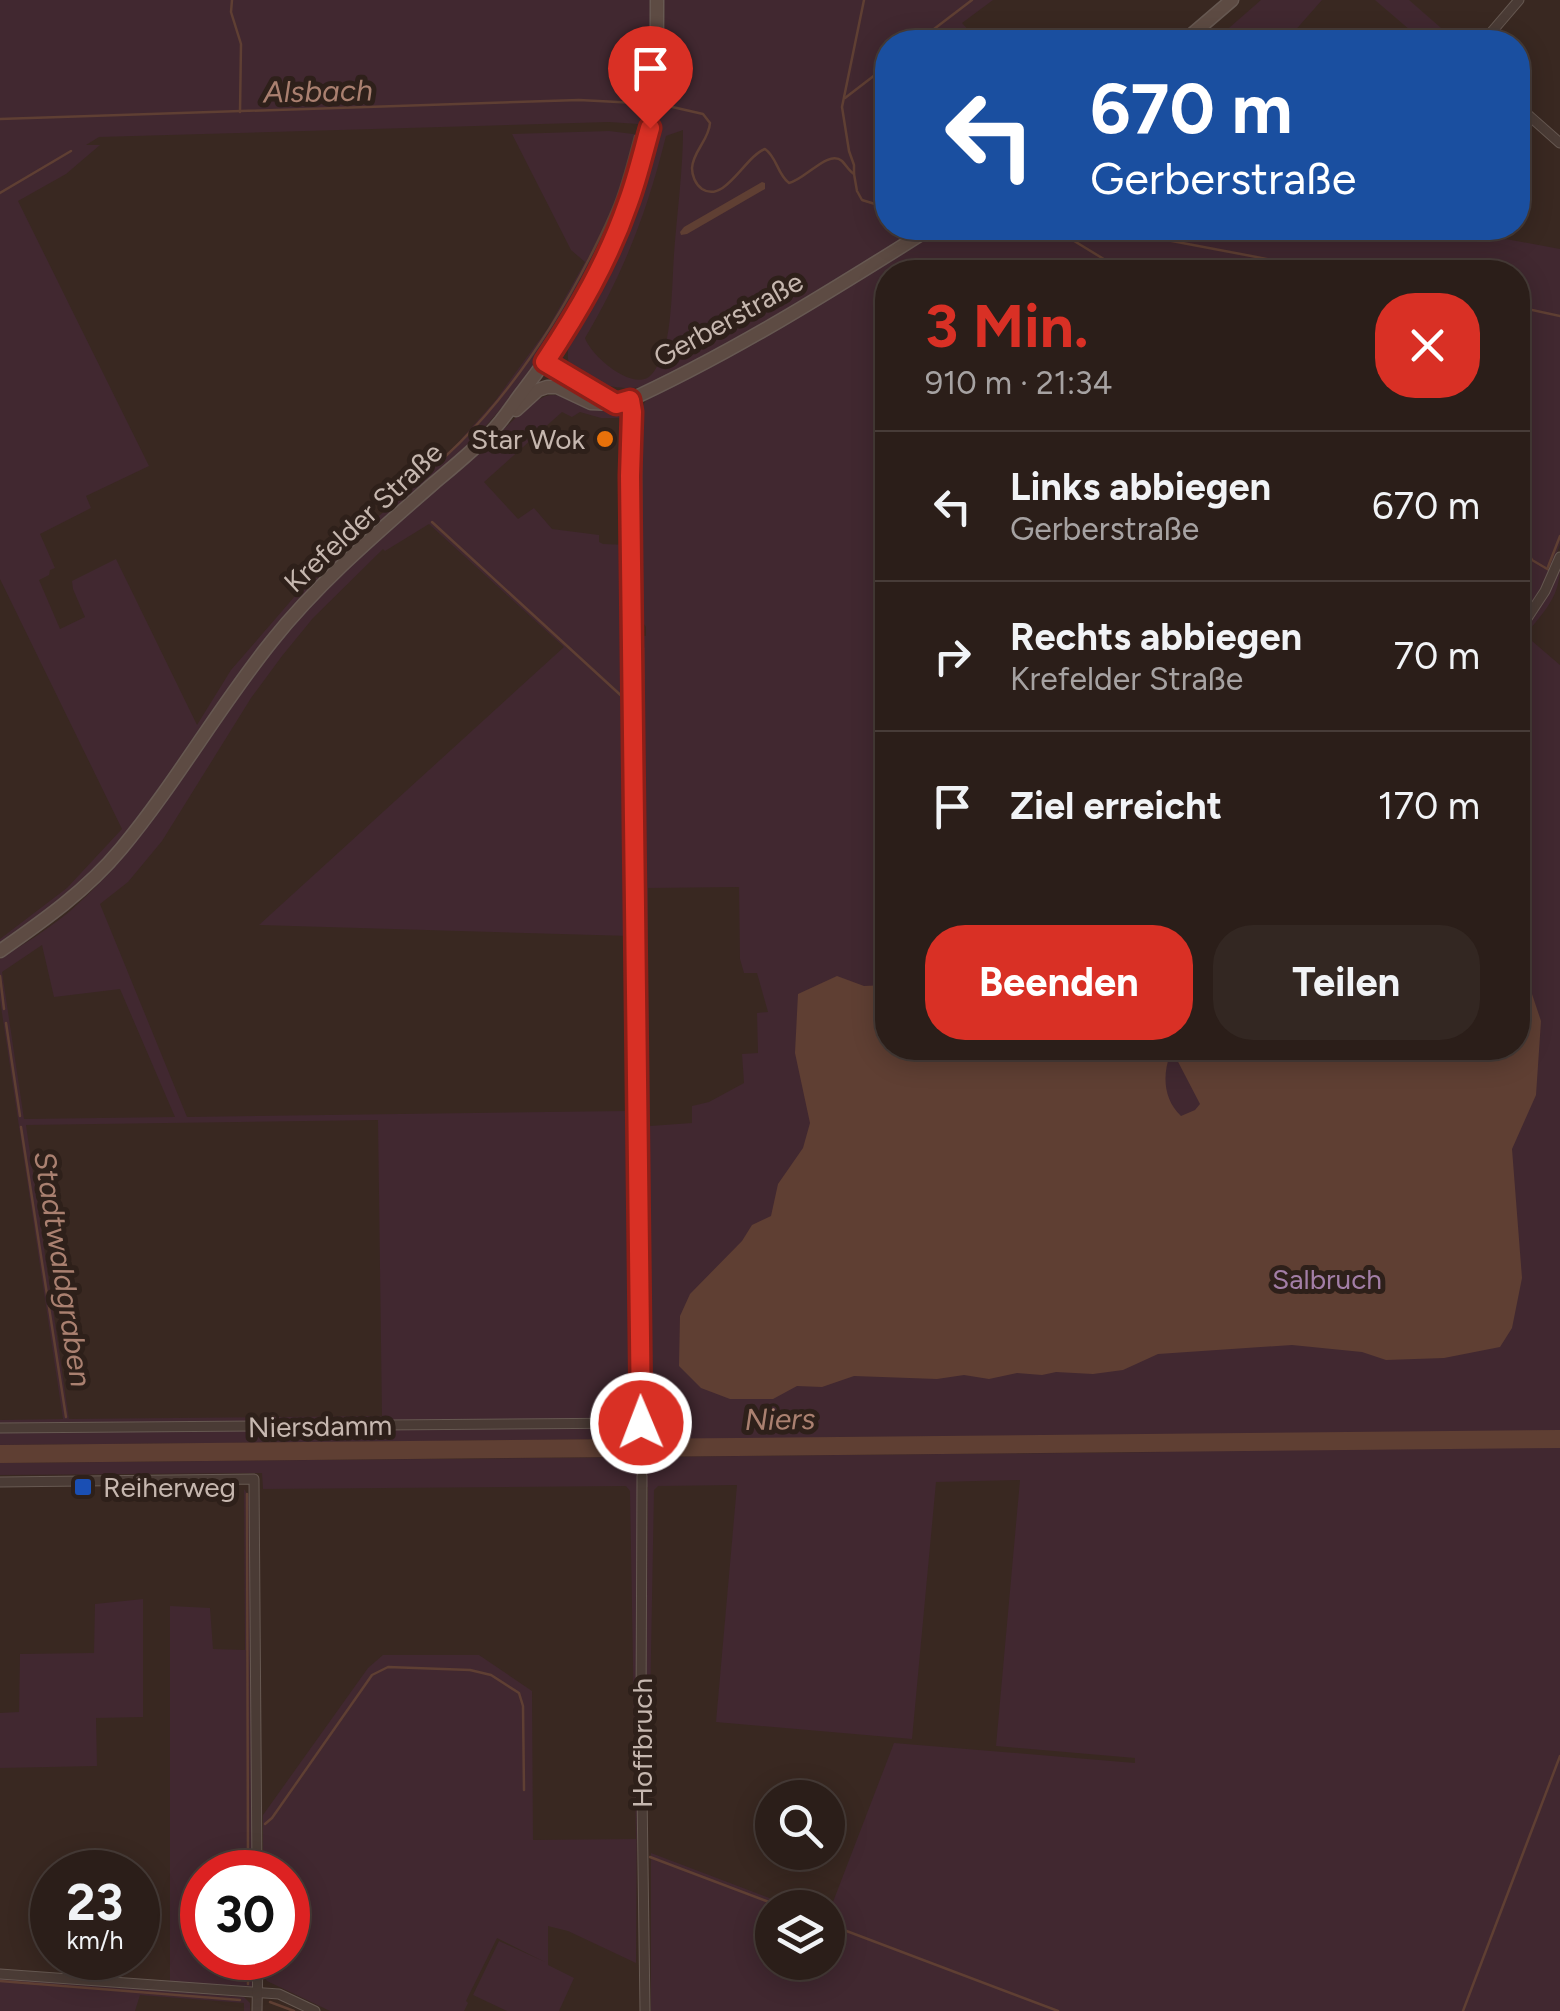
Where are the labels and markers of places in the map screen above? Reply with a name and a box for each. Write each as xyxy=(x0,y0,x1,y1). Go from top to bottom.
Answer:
pin xyxy=(608,26,693,129)
place label: Star Wok xyxy=(471,422,585,456)
marker: Star Wok xyxy=(594,428,616,450)
place label: Reiherweg xyxy=(103,1470,236,1504)
marker: Reiherweg xyxy=(72,1476,94,1498)

